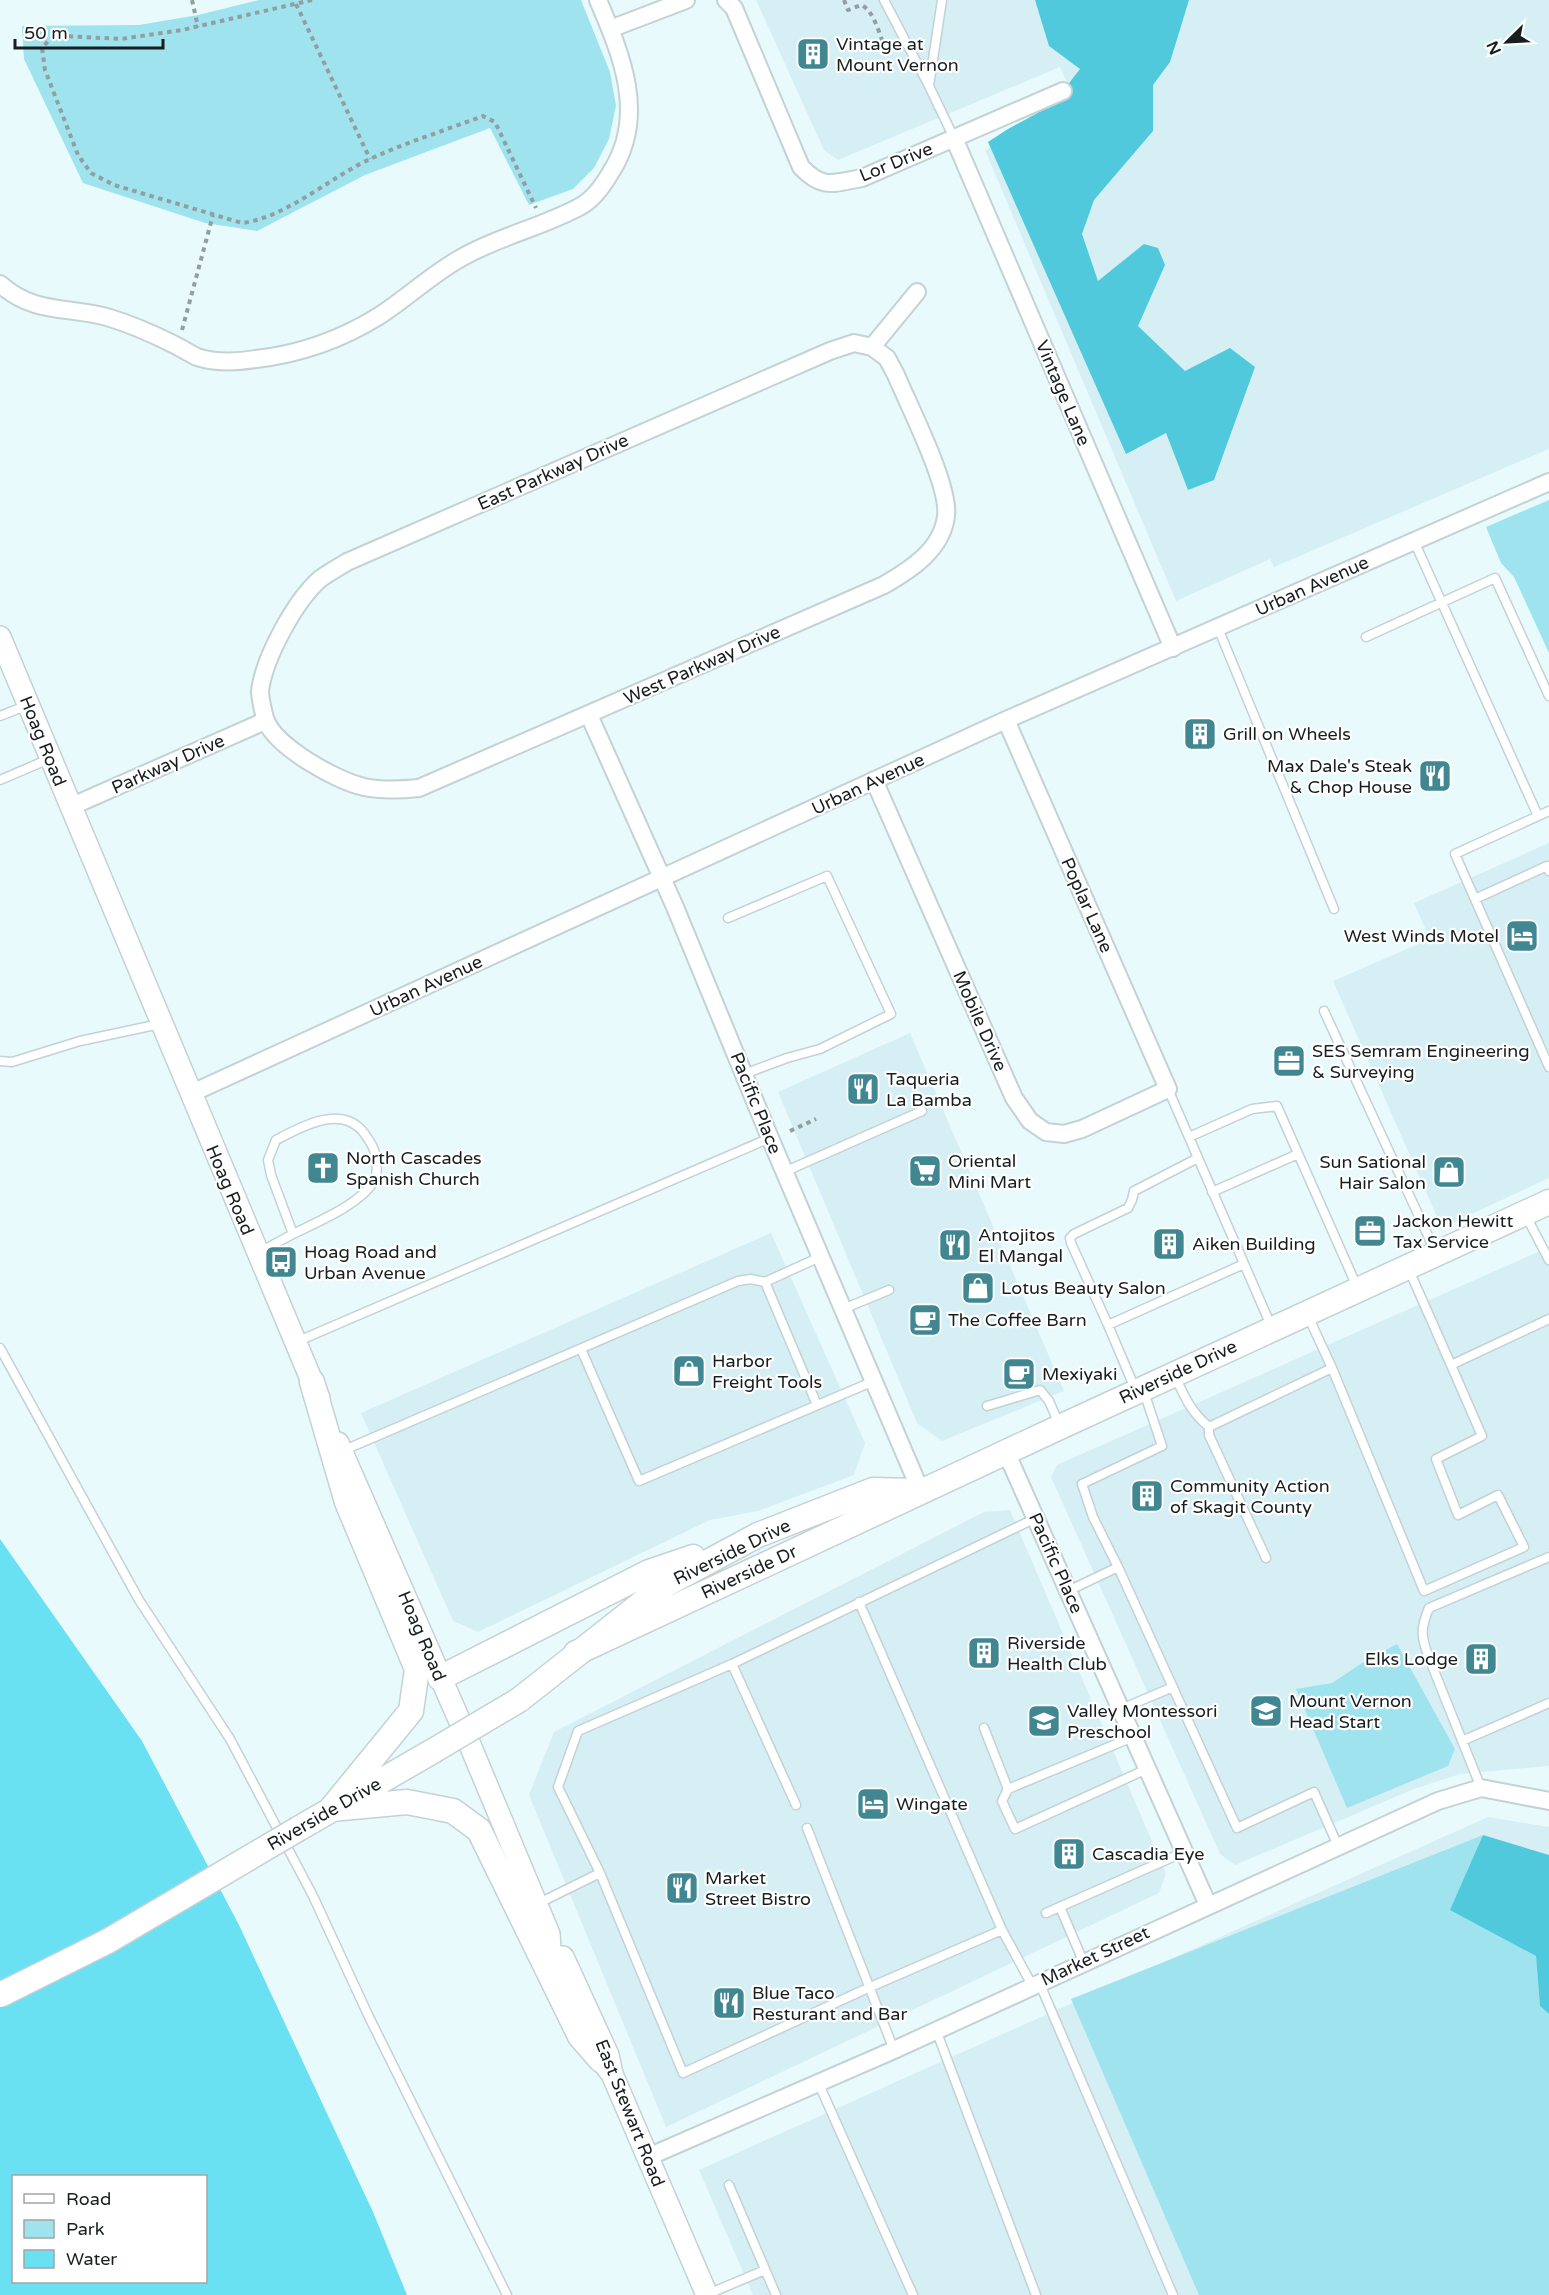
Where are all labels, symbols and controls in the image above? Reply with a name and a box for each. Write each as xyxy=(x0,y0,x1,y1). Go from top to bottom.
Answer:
scale bar xyxy=(15,12,164,50)
north arrow xyxy=(1477,12,1537,72)
text: 50 m xyxy=(24,22,68,44)
place label: Vintage at Mount Vernon xyxy=(836,33,959,76)
building icon: Vintage at Mount Vernon xyxy=(795,36,831,72)
text: N xyxy=(1482,38,1506,58)
street label: Lor Drive xyxy=(856,137,936,187)
street label: Vintage Lane xyxy=(1031,337,1095,449)
street label: East Parkway Drive xyxy=(474,429,632,515)
street label: Urban Avenue xyxy=(1252,551,1372,621)
street label: West Parkway Drive xyxy=(620,621,784,709)
street label: Hoag Road xyxy=(15,693,71,789)
building icon: Grill on Wheels xyxy=(1182,716,1218,752)
place label: Grill on Wheels xyxy=(1223,723,1351,745)
street label: Parkway Drive xyxy=(108,729,228,799)
street label: Urban Avenue xyxy=(808,748,928,820)
place label: Max Dale's Steak & Chop House xyxy=(1267,755,1412,798)
restaurant icon: Max Dale's Steak & Chop House xyxy=(1417,758,1453,794)
street label: Poplar Lane xyxy=(1056,854,1118,956)
hotel icon: West Winds Motel xyxy=(1504,918,1540,954)
place label: West Winds Motel xyxy=(1344,925,1499,947)
street label: Urban Avenue xyxy=(366,950,486,1022)
street label: Mobile Drive xyxy=(948,967,1012,1075)
place label: SES Semram Engineering & Surveying xyxy=(1312,1040,1530,1083)
office icon: SES Semram Engineering & Surveying xyxy=(1271,1043,1307,1079)
street label: Pacific Place xyxy=(726,1049,786,1157)
place label: Taqueria La Bamba xyxy=(886,1068,972,1111)
restaurant icon: Taqueria La Bamba xyxy=(845,1071,881,1107)
street label: Hoag Road xyxy=(201,1142,259,1238)
place label: North Cascades Spanish Church xyxy=(346,1147,482,1190)
church icon: North Cascades Spanish Church xyxy=(305,1150,341,1186)
place label: Oriental Mini Mart xyxy=(948,1150,1031,1193)
place label: Sun Sational Hair Salon xyxy=(1320,1151,1426,1194)
supermarket icon: Oriental Mini Mart xyxy=(907,1153,943,1189)
shop icon: Sun Sational Hair Salon xyxy=(1431,1154,1467,1190)
place label: Jackon Hewitt Tax Service xyxy=(1393,1210,1513,1253)
office icon: Jackon Hewitt Tax Service xyxy=(1352,1213,1388,1249)
place label: Antojitos El Mangal xyxy=(978,1224,1063,1267)
building icon: Aiken Building xyxy=(1151,1226,1187,1262)
restaurant icon: Antojitos El Mangal xyxy=(937,1227,973,1263)
place label: Aiken Building xyxy=(1192,1233,1316,1255)
place label: Hoag Road and Urban Avenue xyxy=(304,1241,437,1284)
bus stop icon: Hoag Road and Urban Avenue xyxy=(263,1244,299,1280)
shop icon: Lotus Beauty Salon xyxy=(960,1270,996,1306)
place label: Lotus Beauty Salon xyxy=(1001,1277,1166,1299)
cafe icon: The Coffee Barn xyxy=(907,1302,943,1338)
place label: The Coffee Barn xyxy=(948,1309,1087,1331)
street label: Riverside Drive xyxy=(1116,1335,1240,1409)
place label: Harbor Freight Tools xyxy=(712,1350,822,1393)
shop icon: Harbor Freight Tools xyxy=(671,1353,707,1389)
cafe icon: Mexiyaki xyxy=(1001,1356,1037,1392)
place label: Mexiyaki xyxy=(1042,1363,1117,1385)
place label: Community Action of Skagit County xyxy=(1170,1475,1330,1518)
building icon: Community Action of Skagit County xyxy=(1129,1478,1165,1514)
street label: Pacific Place xyxy=(1024,1509,1088,1617)
street label: Riverside Drive xyxy=(670,1514,794,1590)
street label: Riverside Dr xyxy=(698,1540,800,1604)
street label: Hoag Road xyxy=(393,1588,451,1684)
place label: Riverside Health Club xyxy=(1007,1632,1107,1675)
building icon: Riverside Health Club xyxy=(966,1635,1002,1671)
building icon: Elks Lodge xyxy=(1463,1641,1499,1677)
place label: Elks Lodge xyxy=(1365,1648,1458,1670)
place label: Mount Vernon Head Start xyxy=(1289,1690,1412,1733)
school or university icon: Mount Vernon Head Start xyxy=(1248,1693,1284,1729)
place label: Valley Montessori Preschool xyxy=(1067,1700,1217,1743)
school or university icon: Valley Montessori Preschool xyxy=(1026,1703,1062,1739)
street label: Riverside Drive xyxy=(263,1773,385,1855)
hotel icon: Wingate xyxy=(855,1786,891,1822)
place label: Wingate xyxy=(896,1793,968,1815)
building icon: Cascadia Eye xyxy=(1051,1836,1087,1872)
place label: Cascadia Eye xyxy=(1092,1843,1205,1865)
place label: Market Street Bistro xyxy=(705,1867,811,1910)
restaurant icon: Market Street Bistro xyxy=(664,1870,700,1906)
street label: Market Street xyxy=(1037,1921,1153,1991)
place label: Blue Taco Resturant and Bar xyxy=(752,1982,907,2025)
restaurant icon: Blue Taco Resturant and Bar xyxy=(711,1985,747,2021)
street label: East Stewart Road xyxy=(590,2036,670,2190)
legend xyxy=(12,2175,207,2283)
text: Road xyxy=(66,2188,111,2210)
text: Park xyxy=(66,2218,105,2240)
text: Water xyxy=(66,2248,117,2270)

